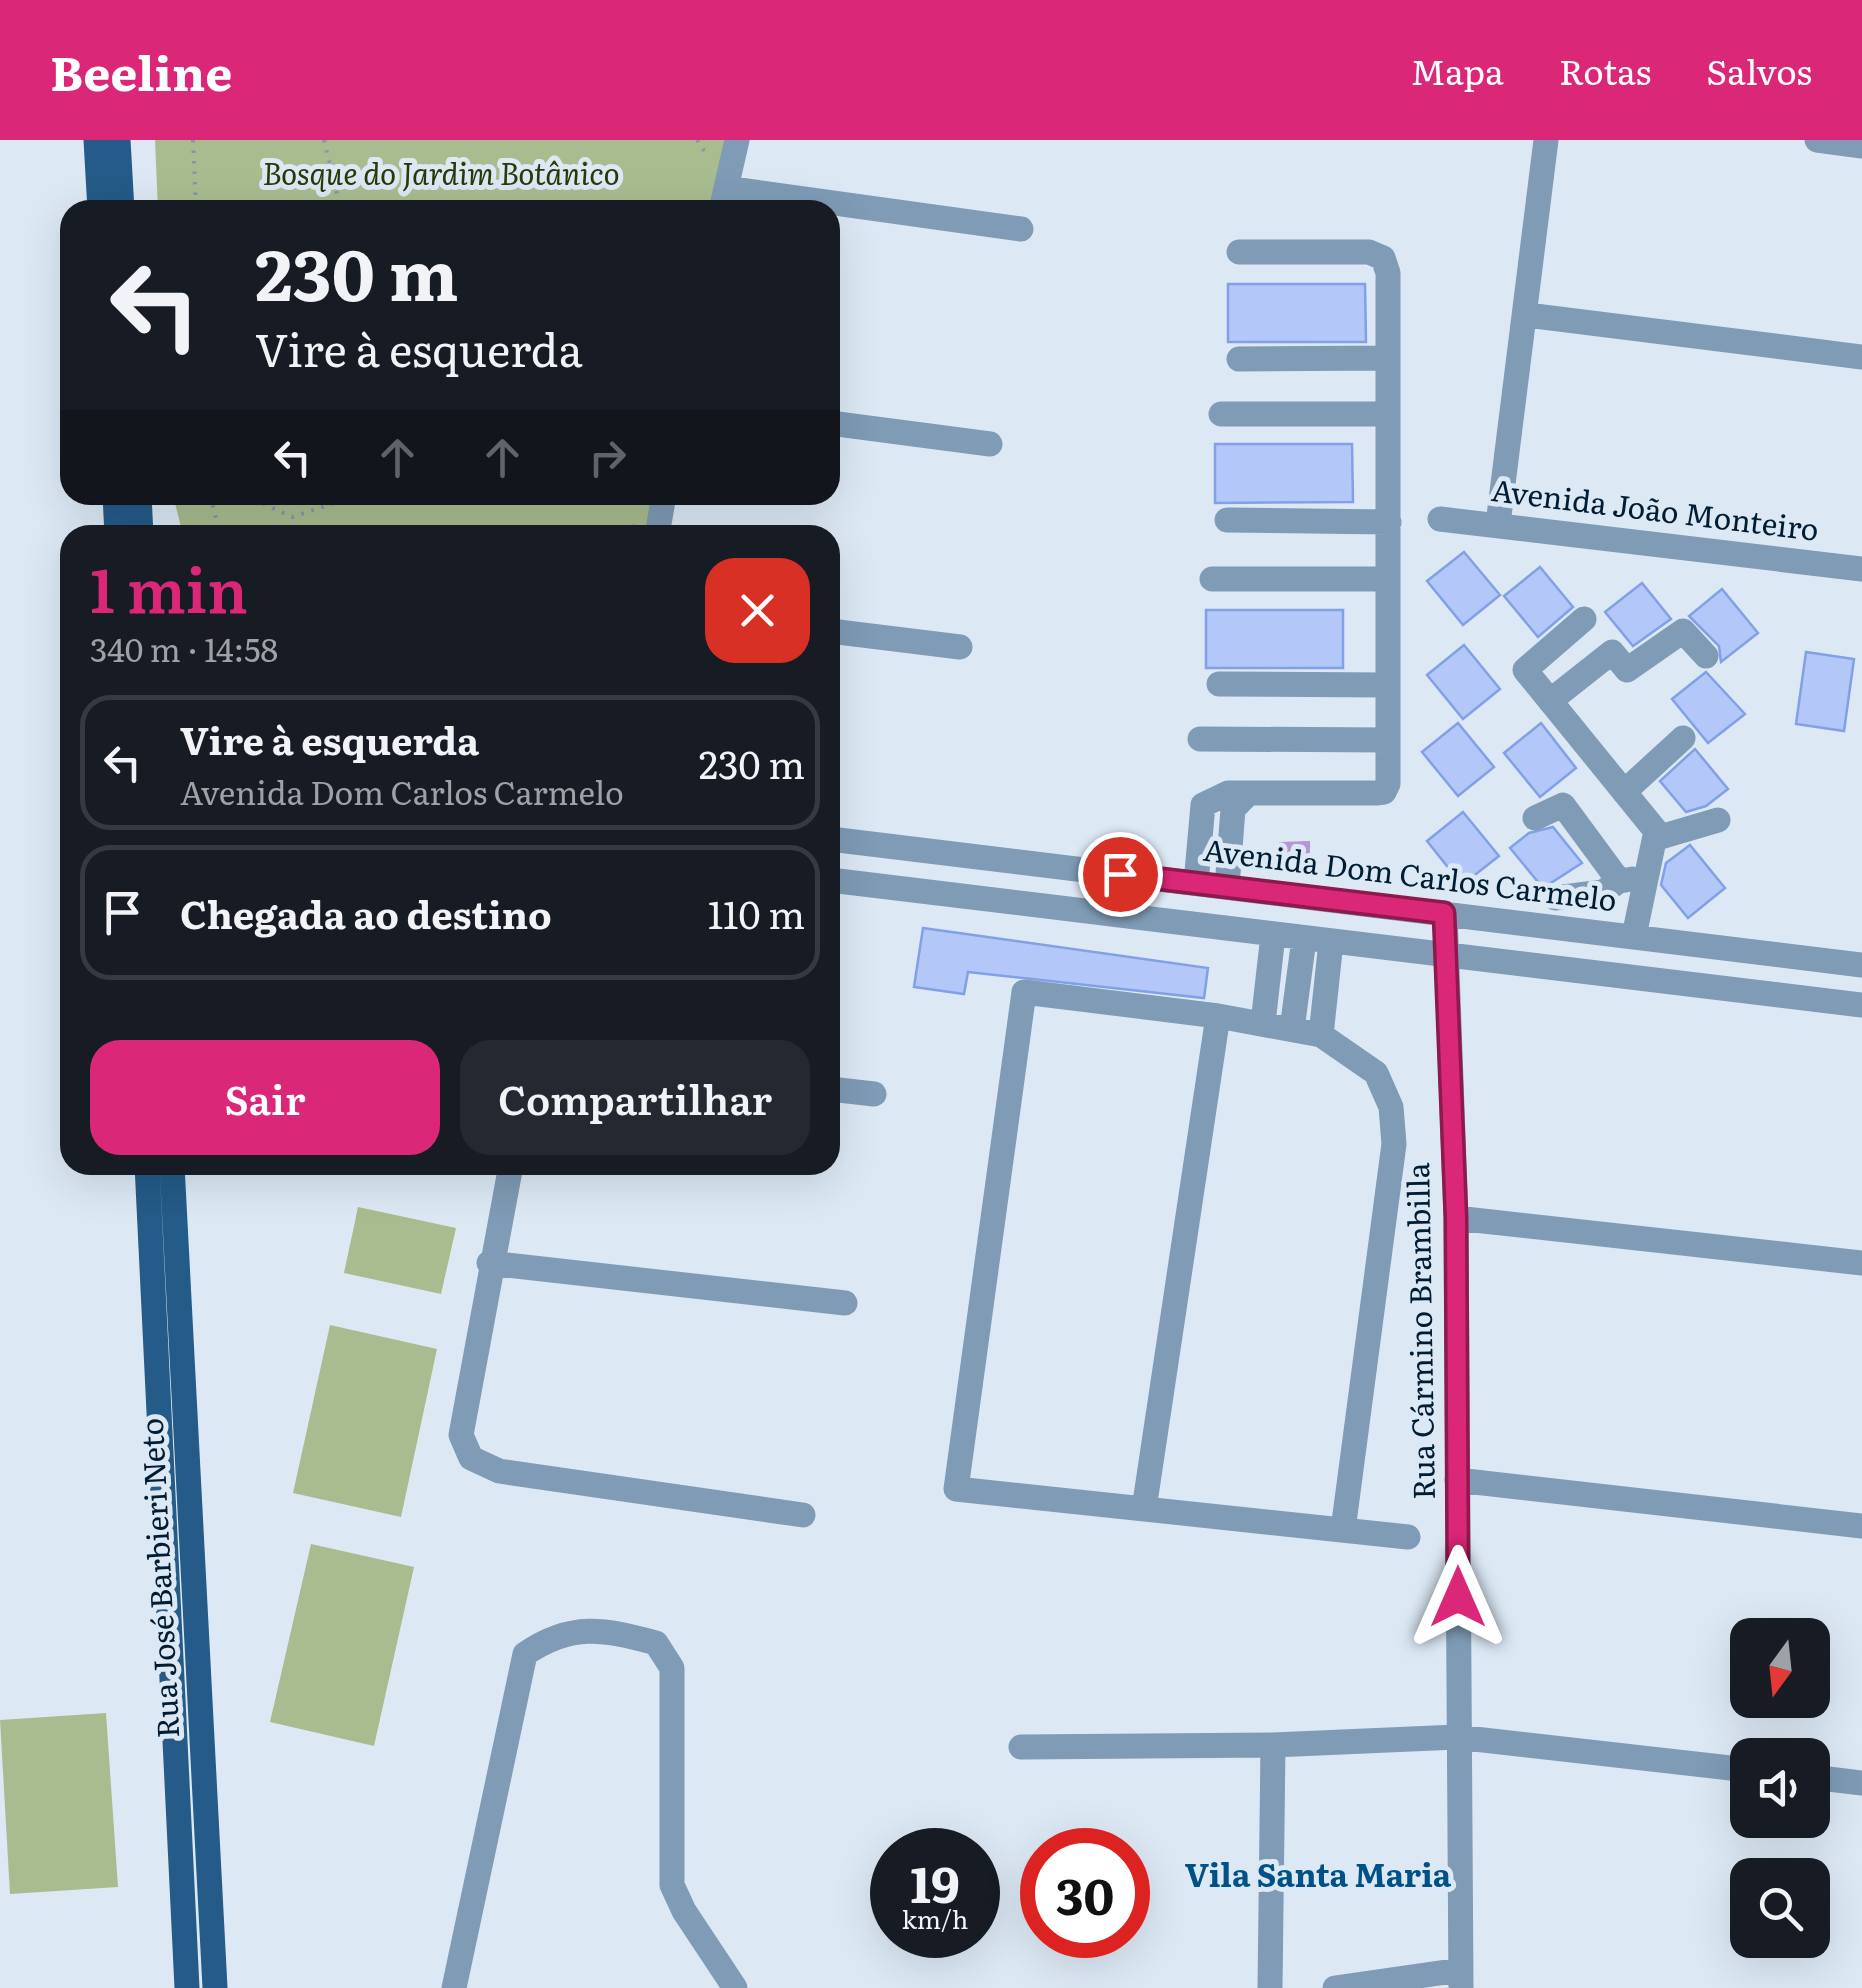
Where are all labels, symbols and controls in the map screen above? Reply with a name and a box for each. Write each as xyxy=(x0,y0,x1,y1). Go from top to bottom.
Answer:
text: Beeline xyxy=(50,35,232,106)
text: Mapa xyxy=(1411,44,1504,96)
text: Rotas xyxy=(1559,44,1651,96)
text: Salvos xyxy=(1706,44,1812,96)
park label: Bosque do Jardim Botânico xyxy=(262,150,620,194)
text: 230 m xyxy=(255,219,459,323)
icon: left xyxy=(90,240,220,370)
text: Vire à esquerda xyxy=(255,314,583,381)
icon: left xyxy=(265,430,320,485)
icon: ahead xyxy=(370,430,425,485)
icon: ahead xyxy=(475,430,530,485)
icon: right xyxy=(580,430,635,485)
street label: Avenida João Monteiro xyxy=(1489,466,1822,550)
text: 1 min xyxy=(90,542,248,631)
button: close xyxy=(705,558,810,663)
text: 340 m · 14:58 xyxy=(90,624,278,672)
text: Vire à esquerda xyxy=(180,710,479,767)
text: 230 m xyxy=(699,734,805,791)
icon: left xyxy=(95,735,150,790)
text: Avenida Dom Carlos Carmelo xyxy=(180,767,624,815)
street label: Avenida Dom Carlos Carmelo xyxy=(1201,826,1620,920)
pin xyxy=(1078,832,1163,917)
icon: arrive xyxy=(1093,847,1148,902)
text: Chegada ao destino xyxy=(180,884,552,941)
text: 110 m xyxy=(708,884,805,941)
icon: arrive xyxy=(95,885,150,940)
button: Sair xyxy=(90,1040,440,1155)
button: Compartilhar xyxy=(460,1040,810,1155)
street label: Rua Cármino Brambilla xyxy=(1394,1161,1444,1500)
street label: Rua José Barbieri Neto xyxy=(128,1417,188,1739)
position arrow xyxy=(1406,1545,1510,1649)
north arrow xyxy=(1730,1618,1830,1718)
map controls xyxy=(1730,1618,1830,1958)
button: sound xyxy=(1730,1738,1830,1838)
speed limit sign: 30 xyxy=(1020,1828,1150,1958)
text: 19 xyxy=(910,1844,960,1918)
district label: Vila Santa Maria xyxy=(1185,1849,1452,1897)
button: search xyxy=(1730,1858,1830,1958)
text: km/h xyxy=(902,1900,968,1937)

